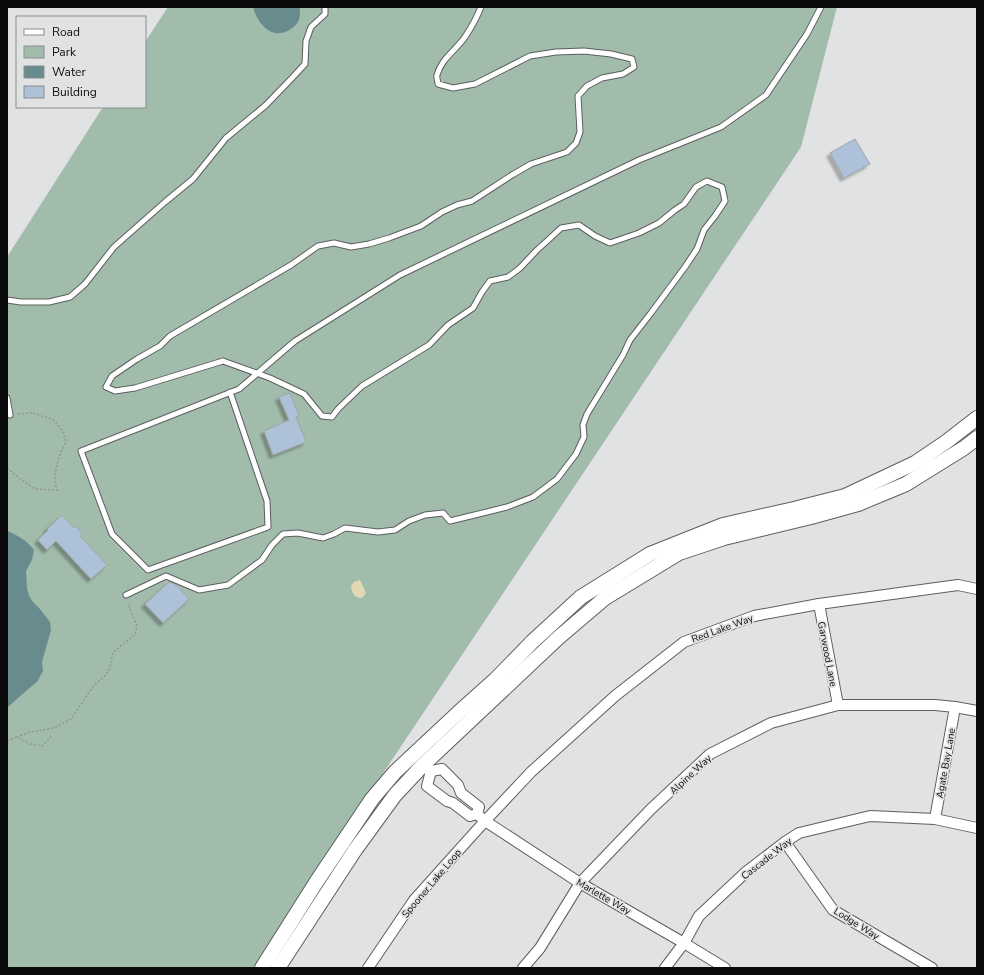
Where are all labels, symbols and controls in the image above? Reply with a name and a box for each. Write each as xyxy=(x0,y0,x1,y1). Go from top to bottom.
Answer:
legend xyxy=(16,16,146,108)
text: Road xyxy=(52,24,80,40)
text: Park xyxy=(52,44,77,60)
text: Water xyxy=(52,64,86,80)
text: Building xyxy=(52,84,97,100)
street label: Red Lake Way xyxy=(690,611,756,647)
street label: Garwood Lane xyxy=(814,620,840,688)
street label: Agate Bay Lane xyxy=(933,727,959,799)
street label: Alpine Way xyxy=(667,751,715,798)
street label: Cascade Way xyxy=(738,834,796,883)
street label: Spooner Lake Loop xyxy=(399,846,465,921)
street label: Marlette Way xyxy=(573,876,634,919)
street label: Lodge Way xyxy=(831,904,883,944)

